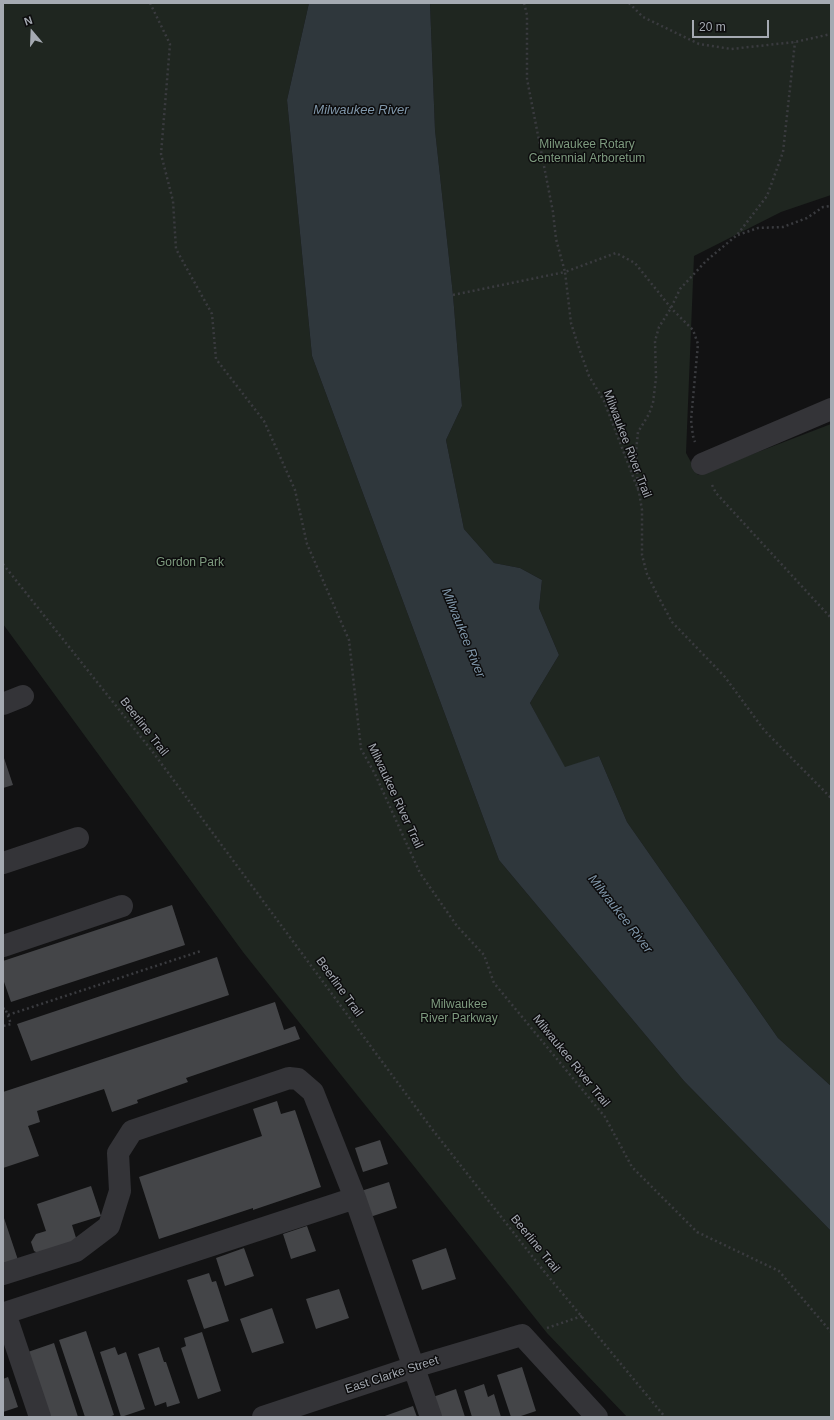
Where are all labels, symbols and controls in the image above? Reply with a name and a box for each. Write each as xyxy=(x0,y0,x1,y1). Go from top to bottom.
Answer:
north arrow xyxy=(12,12,52,52)
scale bar xyxy=(694,12,771,38)
text: N xyxy=(22,14,34,28)
text: 20 m xyxy=(699,20,726,34)
water label: Milwaukee River xyxy=(313,102,409,118)
park label: Milwaukee Rotary Centennial Arboretum xyxy=(529,138,645,166)
street label: Milwaukee River Trail xyxy=(600,388,654,500)
park label: Gordon Park xyxy=(156,556,224,570)
water label: Milwaukee River xyxy=(438,586,488,680)
street label: Beerline Trail xyxy=(117,695,171,759)
street label: Milwaukee River Trail xyxy=(364,741,426,851)
water label: Milwaukee River xyxy=(584,872,656,956)
street label: Beerline Trail xyxy=(313,954,365,1020)
park label: Milwaukee River Parkway xyxy=(420,998,498,1026)
street label: Milwaukee River Trail xyxy=(529,1012,613,1110)
street label: Beerline Trail xyxy=(507,1212,563,1276)
street label: East Clarke Street xyxy=(343,1353,441,1397)

